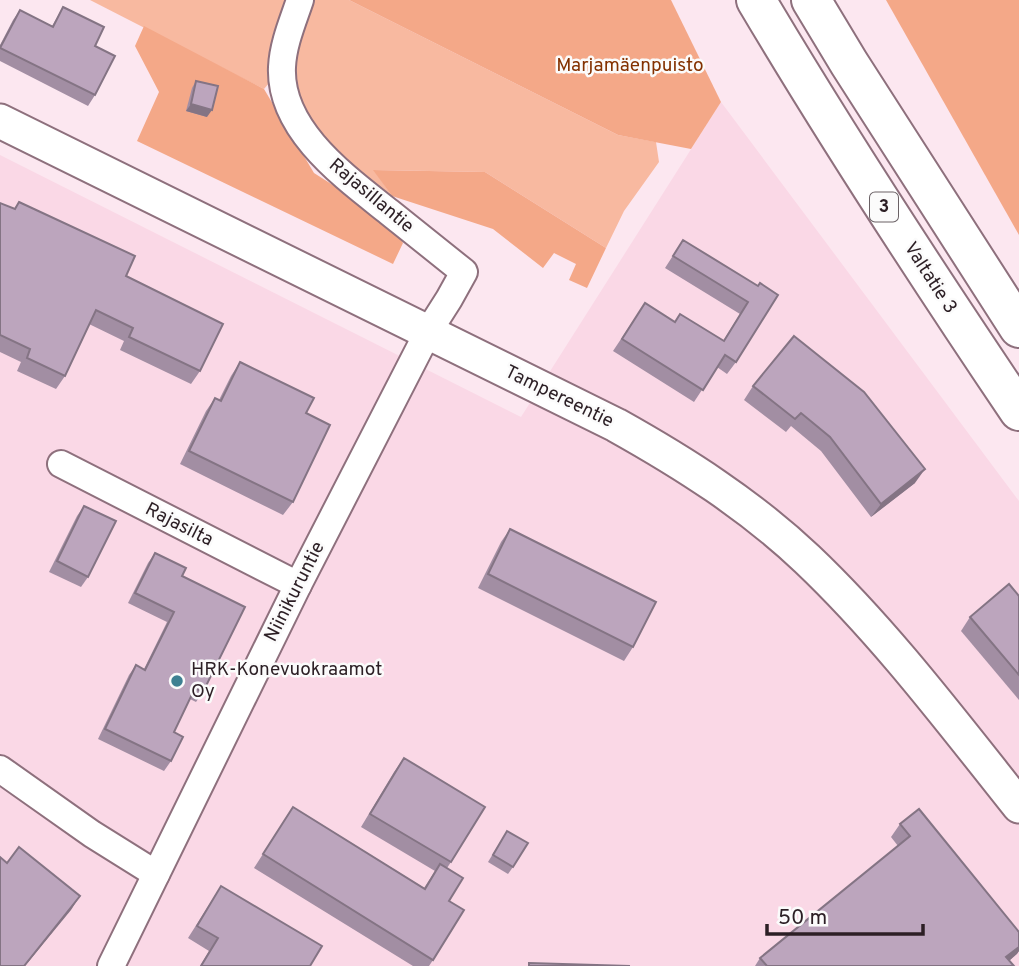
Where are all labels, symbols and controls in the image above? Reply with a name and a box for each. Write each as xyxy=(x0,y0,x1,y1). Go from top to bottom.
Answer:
park label: Marjamäenpuisto xyxy=(556,54,704,78)
street label: Rajasillantie xyxy=(323,153,419,239)
road number: 3 xyxy=(870,192,898,222)
street label: Valtatie 3 xyxy=(898,238,962,318)
street label: Tampereentie xyxy=(501,360,617,434)
street label: Rajasilta xyxy=(141,498,217,552)
street label: Niinikuruntie xyxy=(259,538,331,646)
place label: HRK-Konevuokraamot Oy xyxy=(191,658,382,704)
marker: HRK-Konevuokraamot Oy xyxy=(169,673,185,689)
scale bar xyxy=(767,892,923,936)
text: 50 m xyxy=(778,905,827,932)

